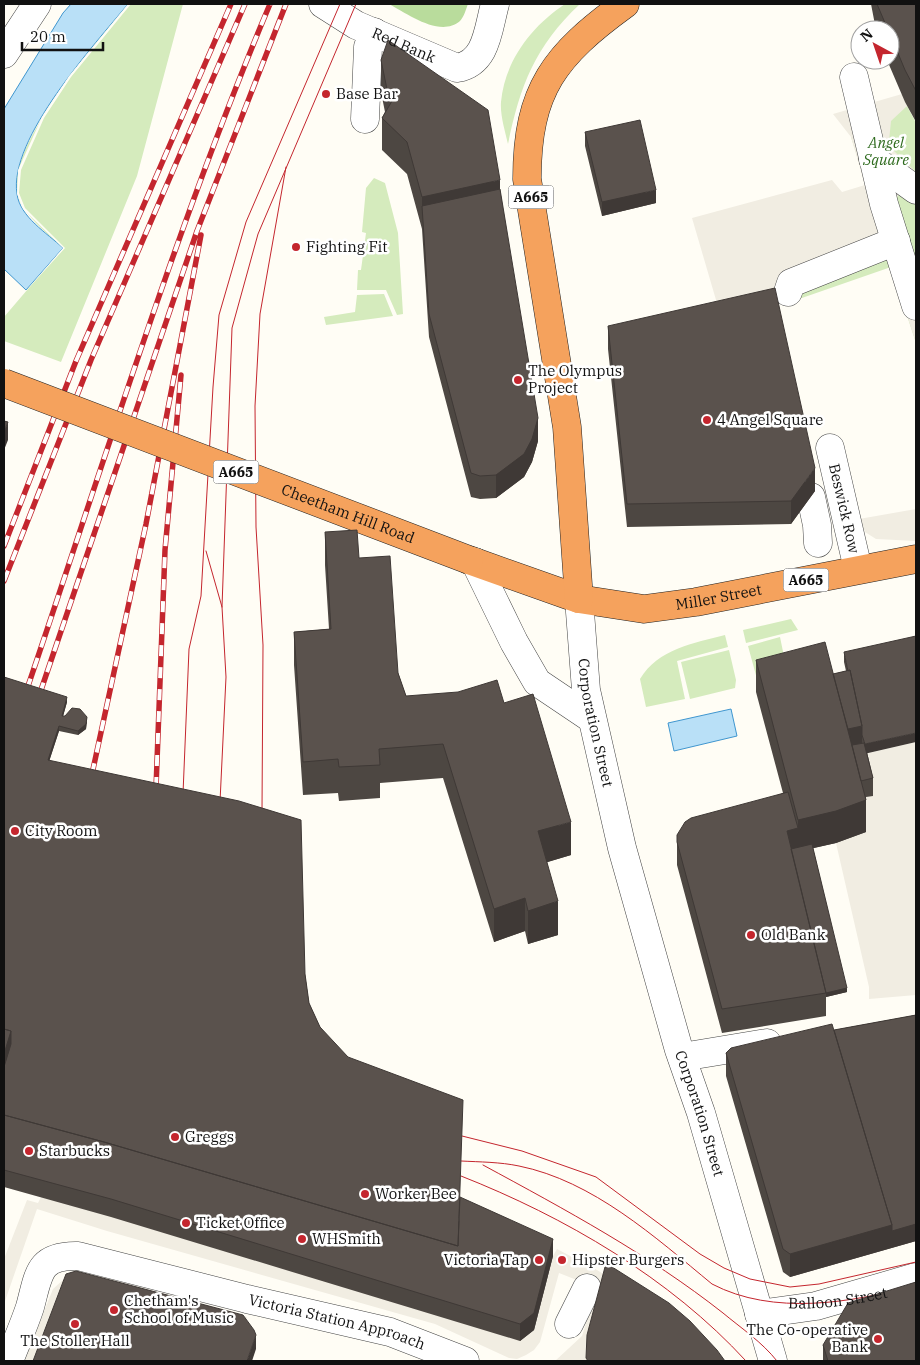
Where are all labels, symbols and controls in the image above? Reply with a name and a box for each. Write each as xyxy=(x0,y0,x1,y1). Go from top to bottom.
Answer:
scale bar xyxy=(22,20,104,52)
north arrow xyxy=(850,20,900,70)
street label: Red Bank xyxy=(369,23,439,67)
text: N xyxy=(857,25,877,45)
text: 20 m xyxy=(30,27,66,46)
place label: Base Bar xyxy=(336,84,398,103)
marker: Base Bar xyxy=(320,88,332,100)
park label: Angel Square xyxy=(862,133,909,169)
road number: A665 xyxy=(508,186,554,208)
place label: Fighting Fit xyxy=(306,237,388,256)
marker: Fighting Fit xyxy=(290,241,302,253)
place label: The Olympus Project xyxy=(528,361,622,397)
marker: The Olympus Project xyxy=(512,374,524,386)
place label: 4 Angel Square xyxy=(717,410,823,429)
marker: 4 Angel Square xyxy=(701,414,713,426)
road number: A665 xyxy=(214,461,258,484)
street label: Beswick Row xyxy=(825,462,864,555)
street label: Cheetham Hill Road xyxy=(279,480,417,547)
road number: A665 xyxy=(784,568,828,592)
street label: Miller Street xyxy=(674,579,763,614)
street label: Corporation Street xyxy=(575,658,618,789)
place label: City Room xyxy=(25,821,97,840)
marker: City Room xyxy=(9,825,21,837)
place label: Old Bank xyxy=(761,925,826,944)
marker: Old Bank xyxy=(745,929,757,941)
street label: Corporation Street xyxy=(671,1048,729,1178)
place label: Greggs xyxy=(185,1127,234,1146)
marker: Greggs xyxy=(169,1131,181,1143)
place label: Starbucks xyxy=(39,1141,110,1160)
marker: Starbucks xyxy=(23,1145,35,1157)
place label: Worker Bee xyxy=(375,1184,457,1203)
marker: Worker Bee xyxy=(359,1188,371,1200)
place label: Ticket Office xyxy=(196,1213,285,1232)
marker: Ticket Office xyxy=(180,1217,192,1229)
place label: WHSmith xyxy=(312,1229,381,1248)
marker: WHSmith xyxy=(296,1233,308,1245)
place label: Victoria Tap xyxy=(444,1250,529,1269)
place label: Hipster Burgers xyxy=(572,1250,684,1269)
marker: Victoria Tap xyxy=(533,1254,545,1266)
marker: Hipster Burgers xyxy=(556,1254,568,1266)
street label: Balloon Street xyxy=(788,1283,889,1313)
street label: Victoria Station Approach xyxy=(247,1290,428,1354)
place label: Chetham's School of Music xyxy=(124,1291,234,1327)
marker: Chetham's School of Music xyxy=(108,1304,120,1316)
marker: The Stoller Hall xyxy=(69,1318,81,1330)
place label: The Co-operative Bank xyxy=(746,1320,868,1356)
place label: The Stoller Hall xyxy=(20,1331,130,1350)
marker: The Co-operative Bank xyxy=(872,1333,884,1345)

